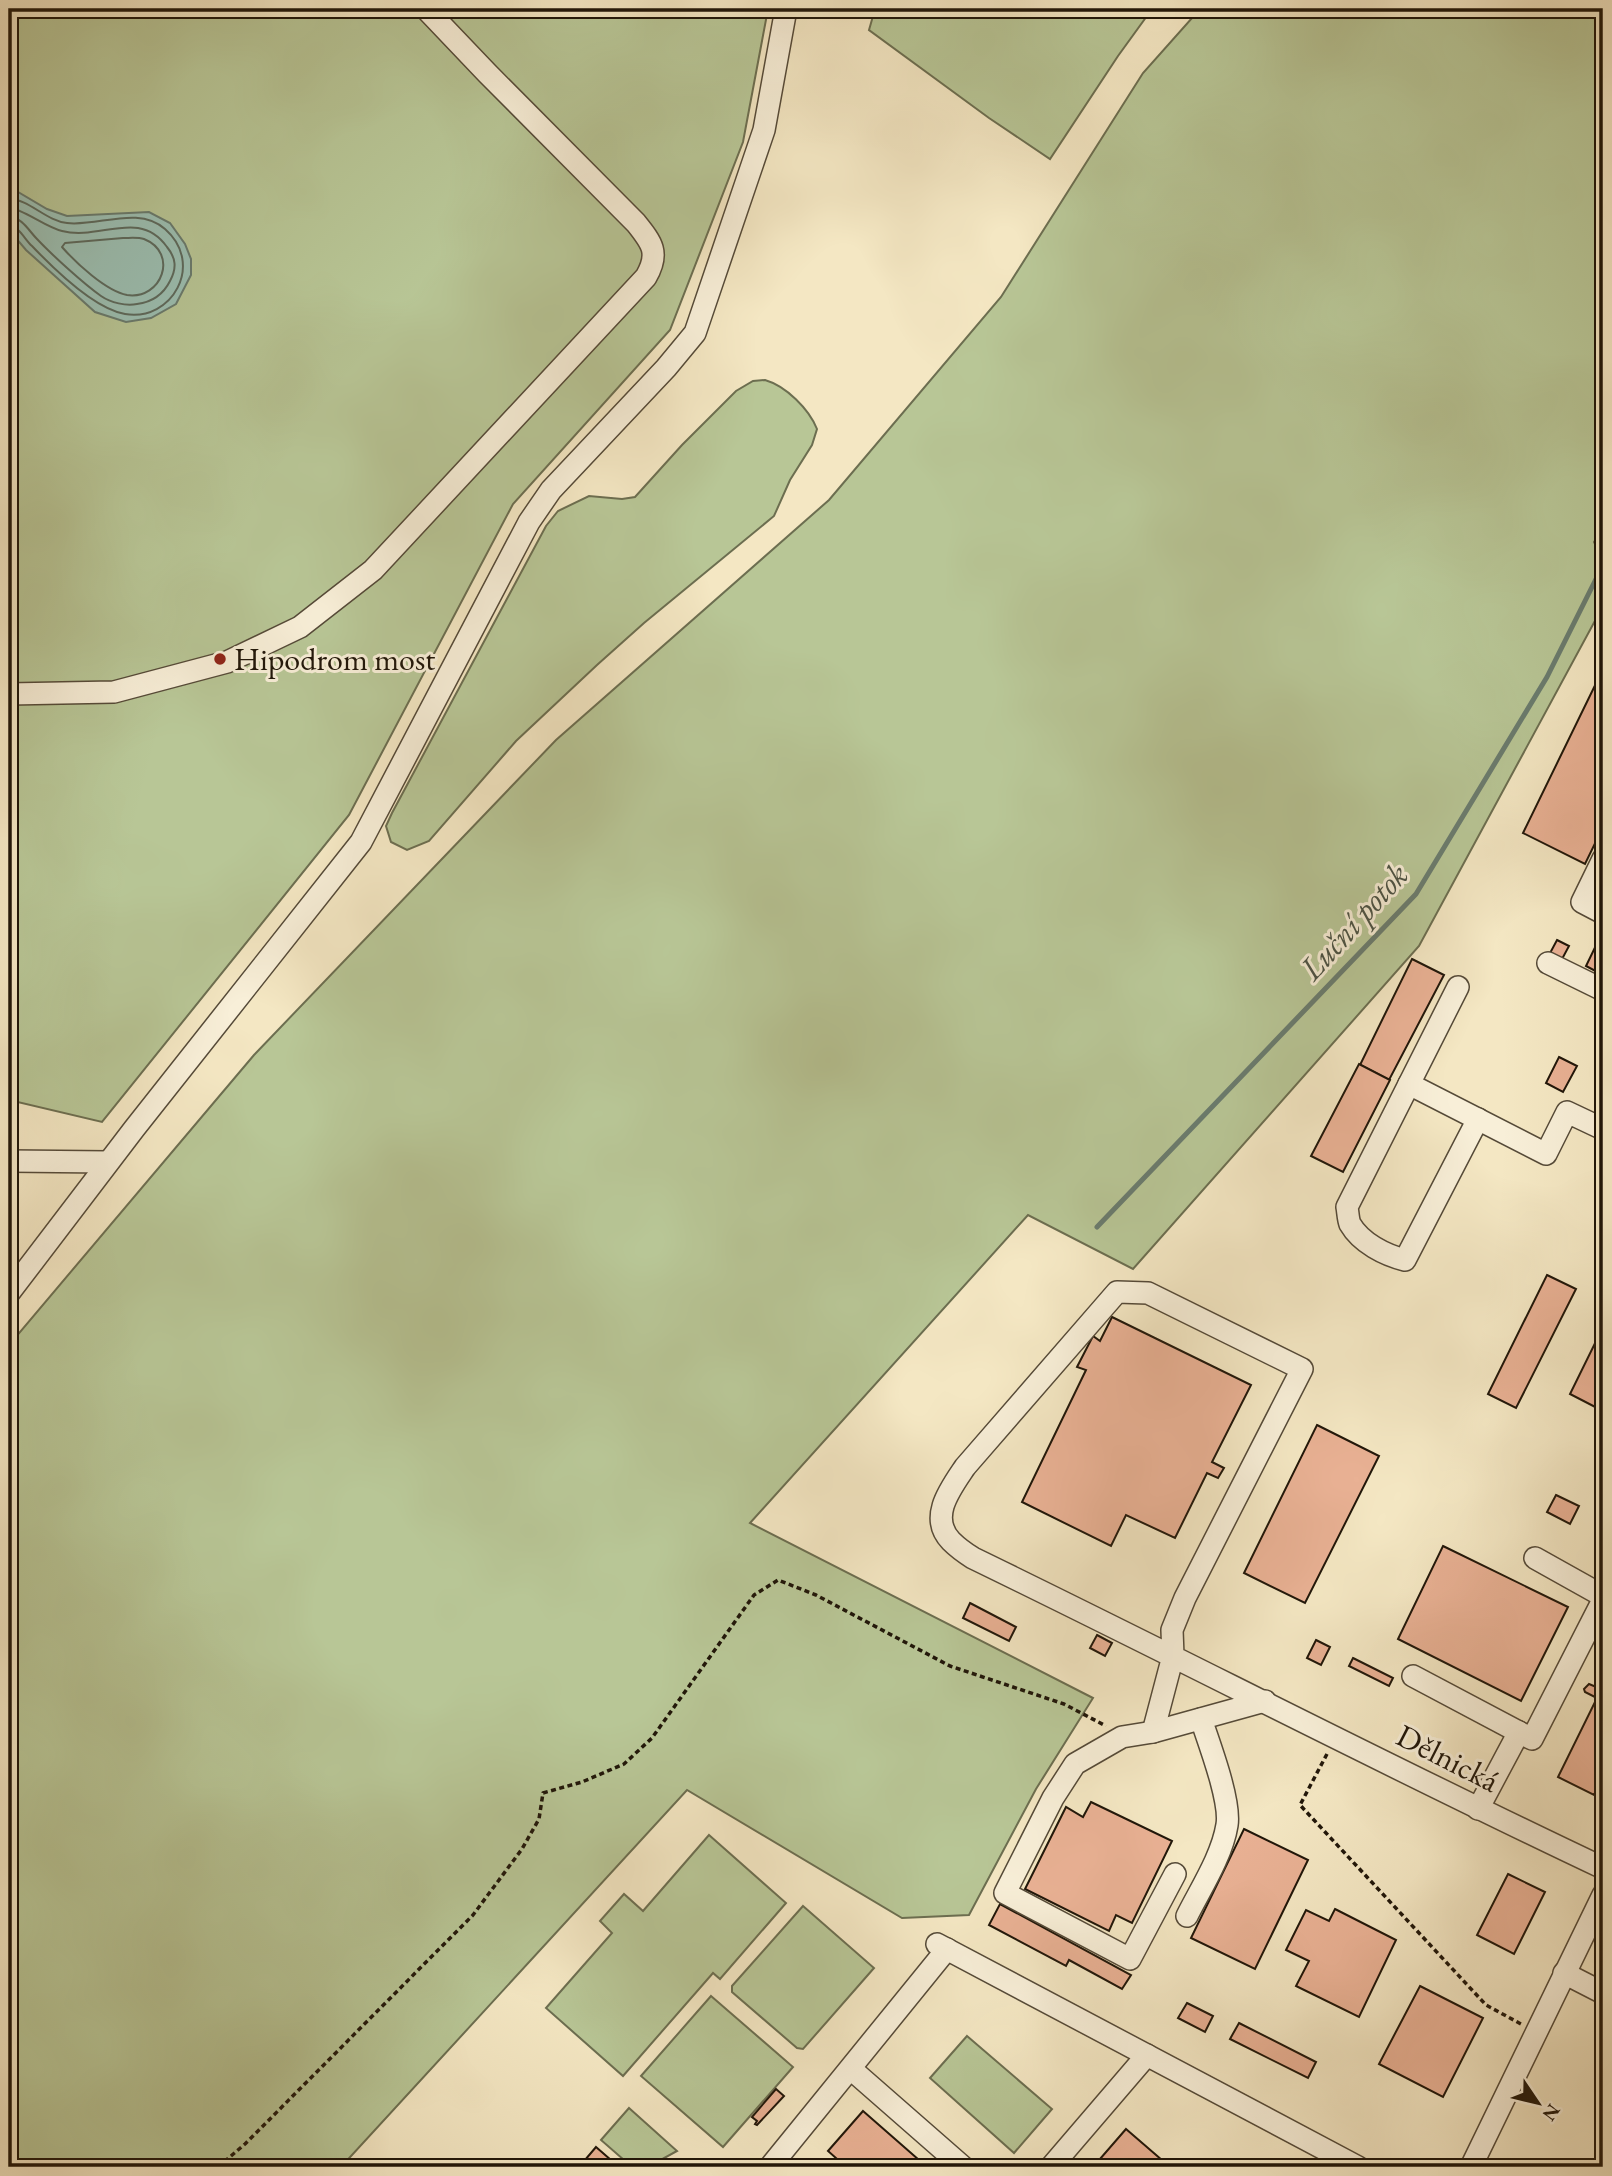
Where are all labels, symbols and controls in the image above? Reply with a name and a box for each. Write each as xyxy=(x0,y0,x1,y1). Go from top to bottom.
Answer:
place label: Hipodrom most xyxy=(234,638,435,680)
marker: Hipodrom most xyxy=(212,651,228,667)
water label: Luční potok xyxy=(1289,854,1417,990)
street label: Dělnická xyxy=(1390,1714,1507,1802)
north arrow xyxy=(1504,2068,1574,2138)
text: N xyxy=(1537,2099,1566,2126)

